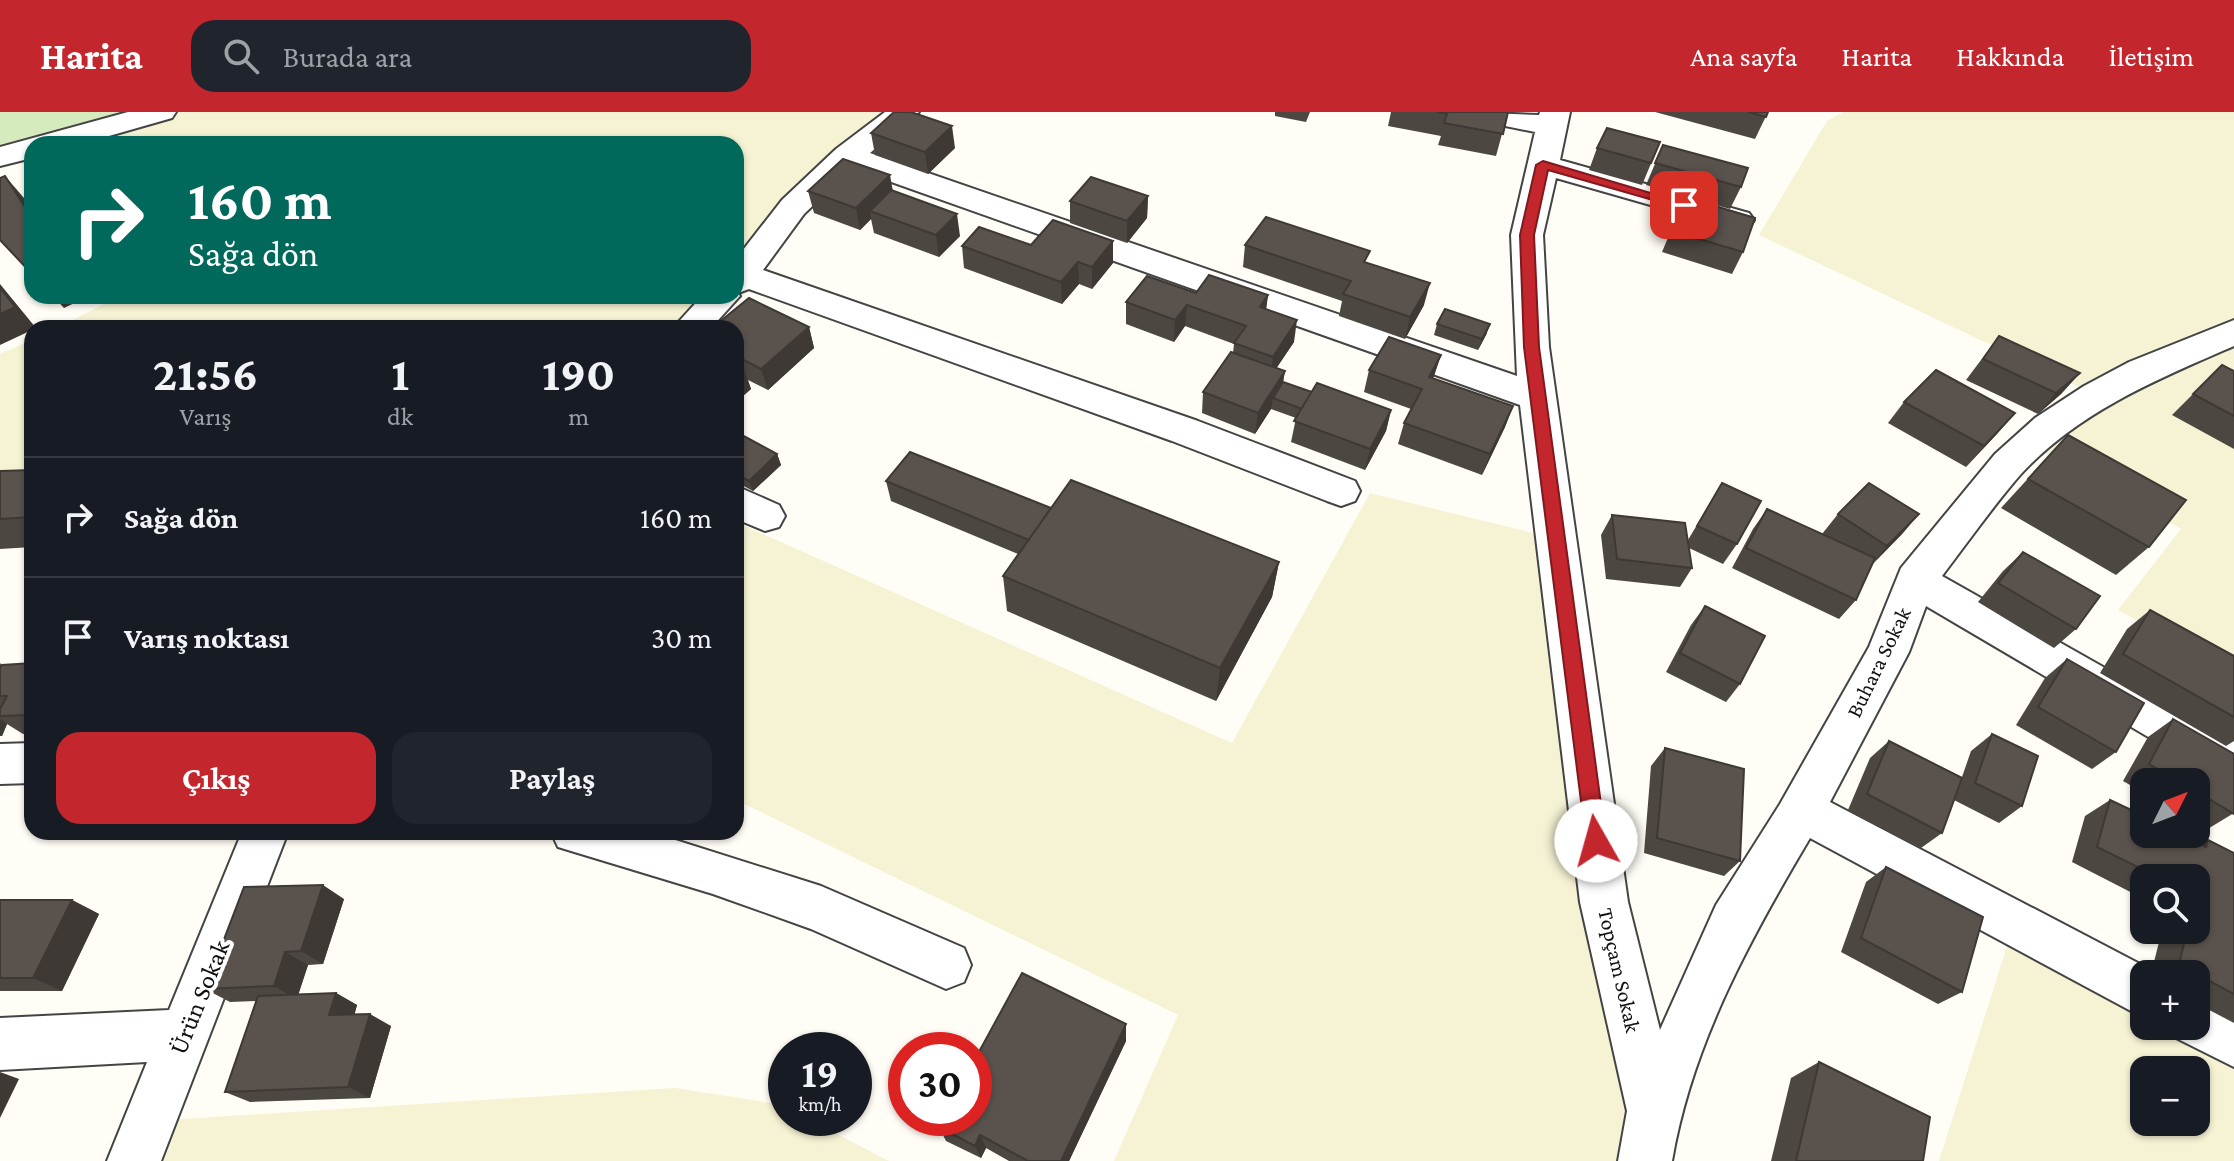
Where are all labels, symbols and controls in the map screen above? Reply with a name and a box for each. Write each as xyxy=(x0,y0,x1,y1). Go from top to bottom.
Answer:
search box xyxy=(191,20,751,92)
icon: search xyxy=(219,34,263,78)
text: Harita xyxy=(40,35,143,77)
text: Burada ara xyxy=(283,40,412,73)
text: Ana sayfa xyxy=(1690,41,1798,72)
text: Harita xyxy=(1842,41,1912,72)
text: Hakkında xyxy=(1956,41,2064,72)
text: İletişim xyxy=(2108,41,2194,72)
icon: right xyxy=(56,168,160,272)
text: 160 m xyxy=(188,169,332,231)
pin xyxy=(1650,171,1718,239)
icon: arrive xyxy=(1662,183,1706,227)
text: Sağa dön xyxy=(188,234,318,274)
text: 21:56 xyxy=(153,347,258,400)
text: 1 xyxy=(391,347,409,400)
text: 190 xyxy=(542,347,615,400)
text: Varış xyxy=(180,402,232,431)
text: dk xyxy=(387,402,413,431)
text: m xyxy=(568,402,589,431)
icon: right xyxy=(56,495,100,539)
text: Sağa dön xyxy=(124,501,238,534)
text: 160 m xyxy=(640,501,712,534)
street label: Buhara Sokak xyxy=(1841,603,1916,721)
icon: arrive xyxy=(56,615,100,659)
text: Varış noktası xyxy=(124,621,289,654)
text: 30 m xyxy=(651,621,712,654)
button: Çıkış xyxy=(56,732,376,824)
button: Paylaş xyxy=(392,732,712,824)
north arrow xyxy=(2130,768,2210,848)
map controls xyxy=(2130,768,2210,1136)
position arrow xyxy=(1554,799,1638,883)
button: search xyxy=(2130,864,2210,944)
street label: Topçam Sokak xyxy=(1593,905,1646,1035)
street label: Ürün Sokak xyxy=(163,935,236,1058)
button: + xyxy=(2130,960,2210,1040)
speed limit sign: 30 xyxy=(888,1032,992,1136)
text: 19 xyxy=(802,1051,838,1096)
button: − xyxy=(2130,1056,2210,1136)
text: km/h xyxy=(798,1093,842,1115)

